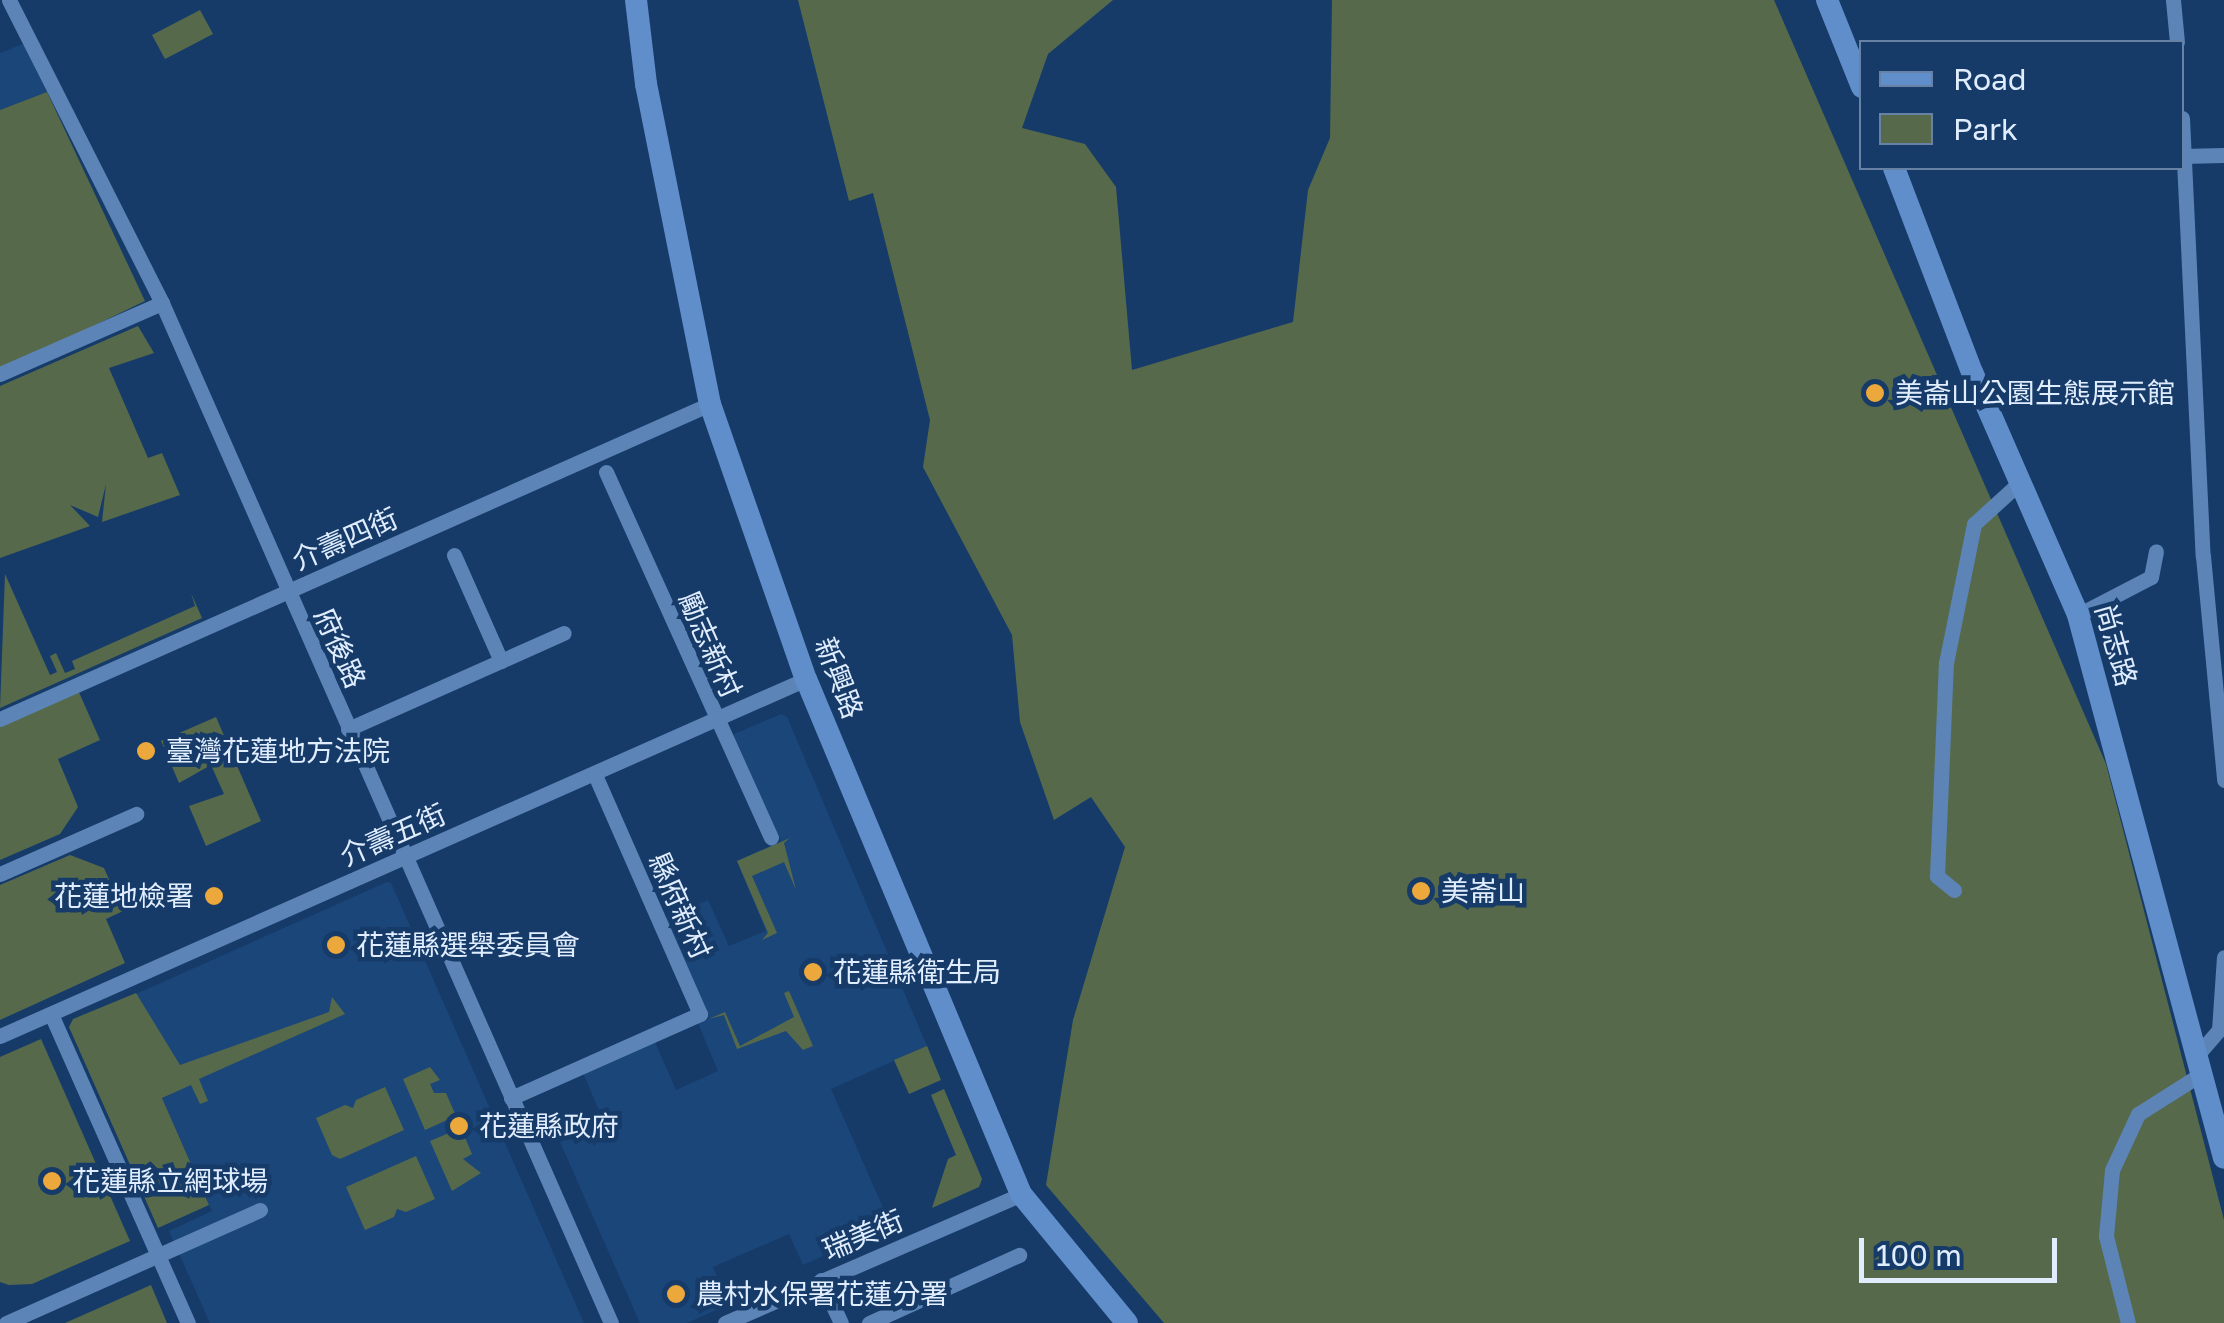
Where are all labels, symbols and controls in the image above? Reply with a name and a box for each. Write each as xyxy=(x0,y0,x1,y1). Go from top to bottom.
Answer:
legend xyxy=(1859,40,2184,170)
text: Road xyxy=(1953,61,2027,97)
text: Park xyxy=(1953,111,2018,147)
place label: 美崙山公園生態展示館 xyxy=(1895,376,2175,410)
marker: 美崙山公園生態展示館 xyxy=(1864,382,1886,404)
street label: 介壽四街 xyxy=(287,501,403,577)
street label: 勵志新村 xyxy=(672,587,748,703)
street label: 尚志路 xyxy=(2088,600,2144,690)
street label: 府後路 xyxy=(308,603,372,693)
street label: 新興路 xyxy=(808,633,870,723)
place label: 臺灣花蓮地方法院 xyxy=(166,734,390,768)
marker: 臺灣花蓮地方法院 xyxy=(135,740,157,762)
street label: 介壽五街 xyxy=(335,797,451,873)
street label: 縣府新村 xyxy=(642,848,718,964)
place label: 美崙山 xyxy=(1441,874,1525,908)
place label: 花蓮地檢署 xyxy=(54,879,194,913)
marker: 美崙山 xyxy=(1410,880,1432,902)
marker: 花蓮地檢署 xyxy=(203,885,225,907)
place label: 花蓮縣選舉委員會 xyxy=(356,928,580,962)
marker: 花蓮縣選舉委員會 xyxy=(325,934,347,956)
place label: 花蓮縣衛生局 xyxy=(833,955,1001,989)
marker: 花蓮縣衛生局 xyxy=(802,961,824,983)
place label: 花蓮縣政府 xyxy=(479,1109,619,1143)
marker: 花蓮縣政府 xyxy=(448,1115,470,1137)
place label: 花蓮縣立網球場 xyxy=(72,1164,268,1198)
marker: 花蓮縣立網球場 xyxy=(41,1170,63,1192)
street label: 瑞美街 xyxy=(818,1203,908,1267)
scale bar xyxy=(1864,1218,2062,1280)
text: 100 m xyxy=(1876,1237,1962,1273)
place label: 農村水保署花蓮分署 xyxy=(696,1277,948,1311)
marker: 農村水保署花蓮分署 xyxy=(665,1283,687,1305)

